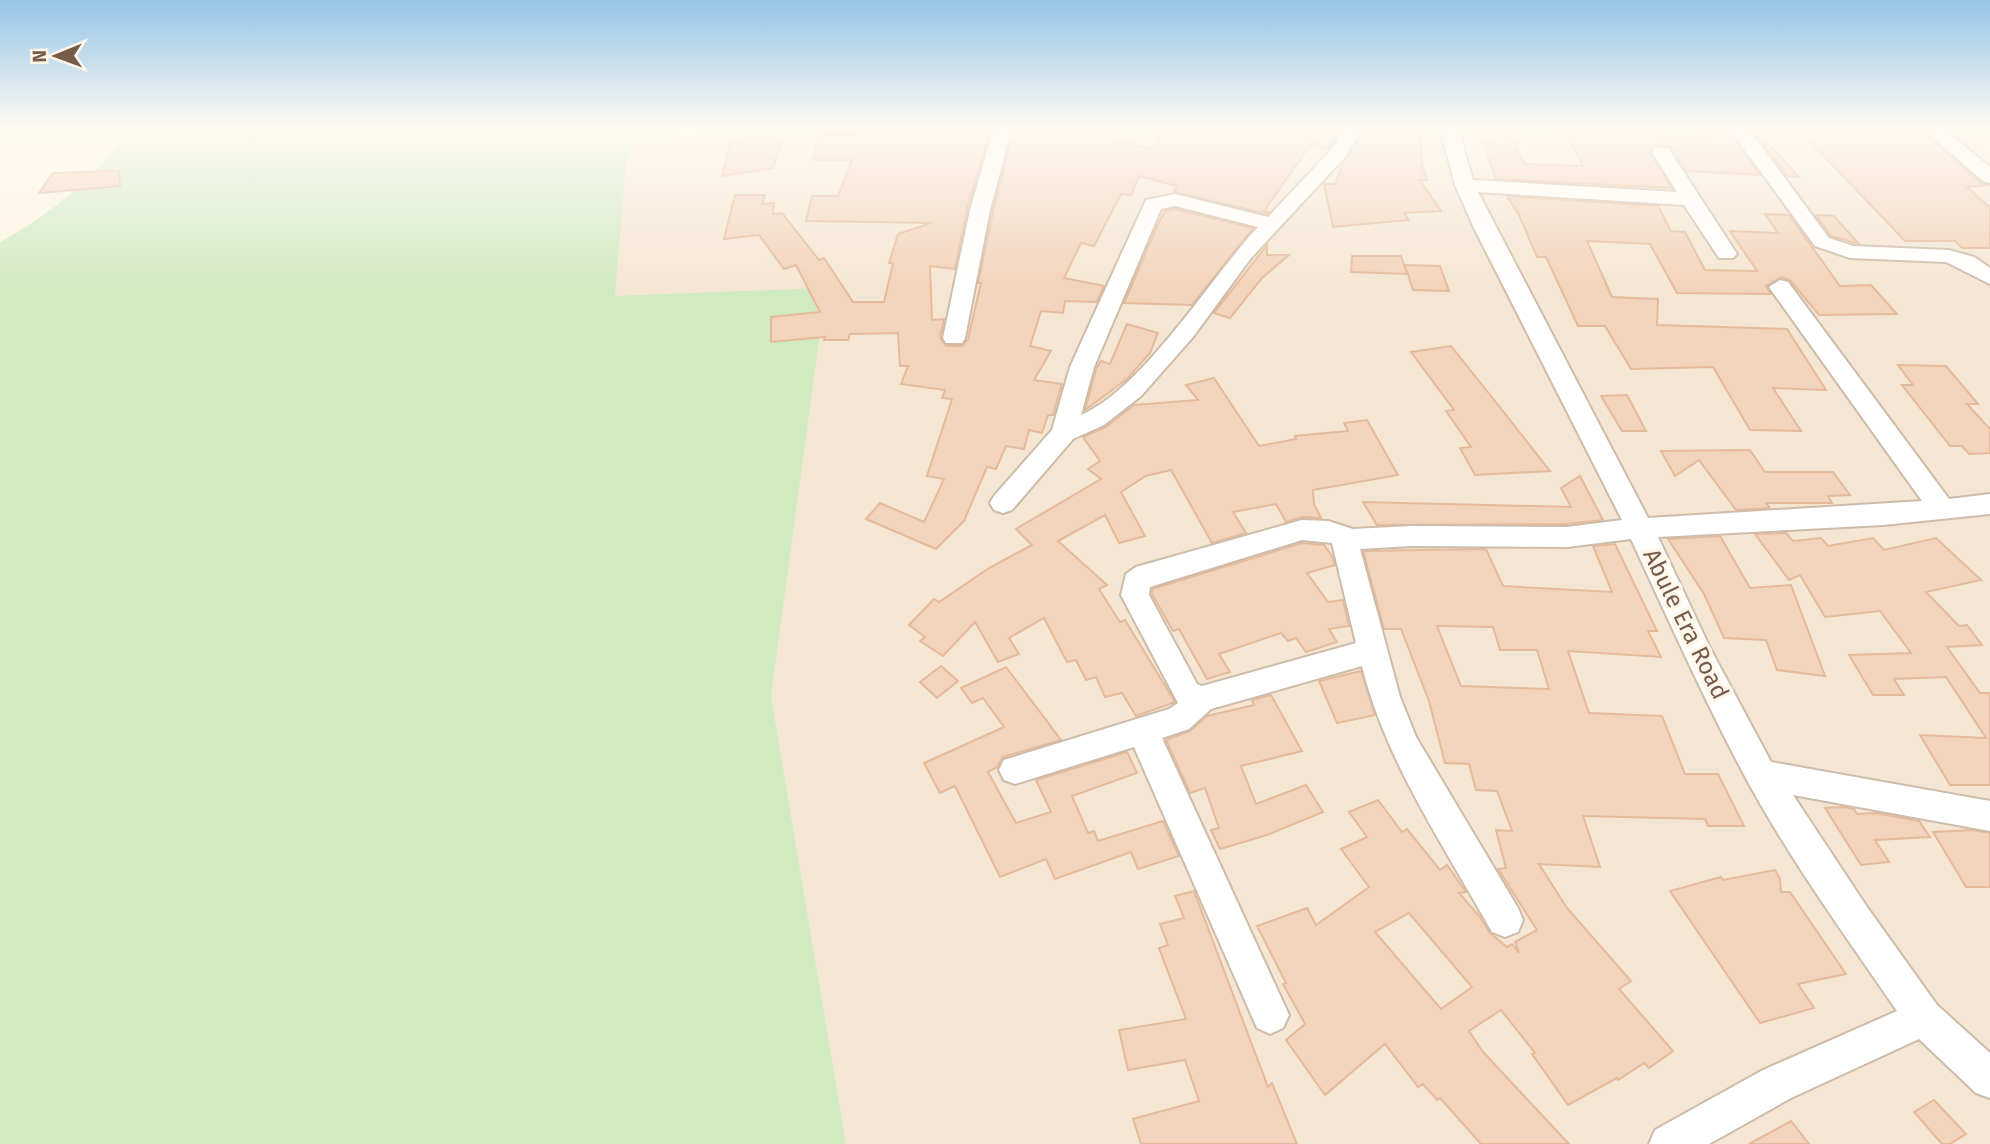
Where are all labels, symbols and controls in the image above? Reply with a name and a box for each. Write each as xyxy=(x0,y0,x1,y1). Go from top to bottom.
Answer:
north arrow xyxy=(21,21,91,91)
text: N xyxy=(28,50,51,63)
street label: Abule Era Road xyxy=(1637,544,1735,704)

